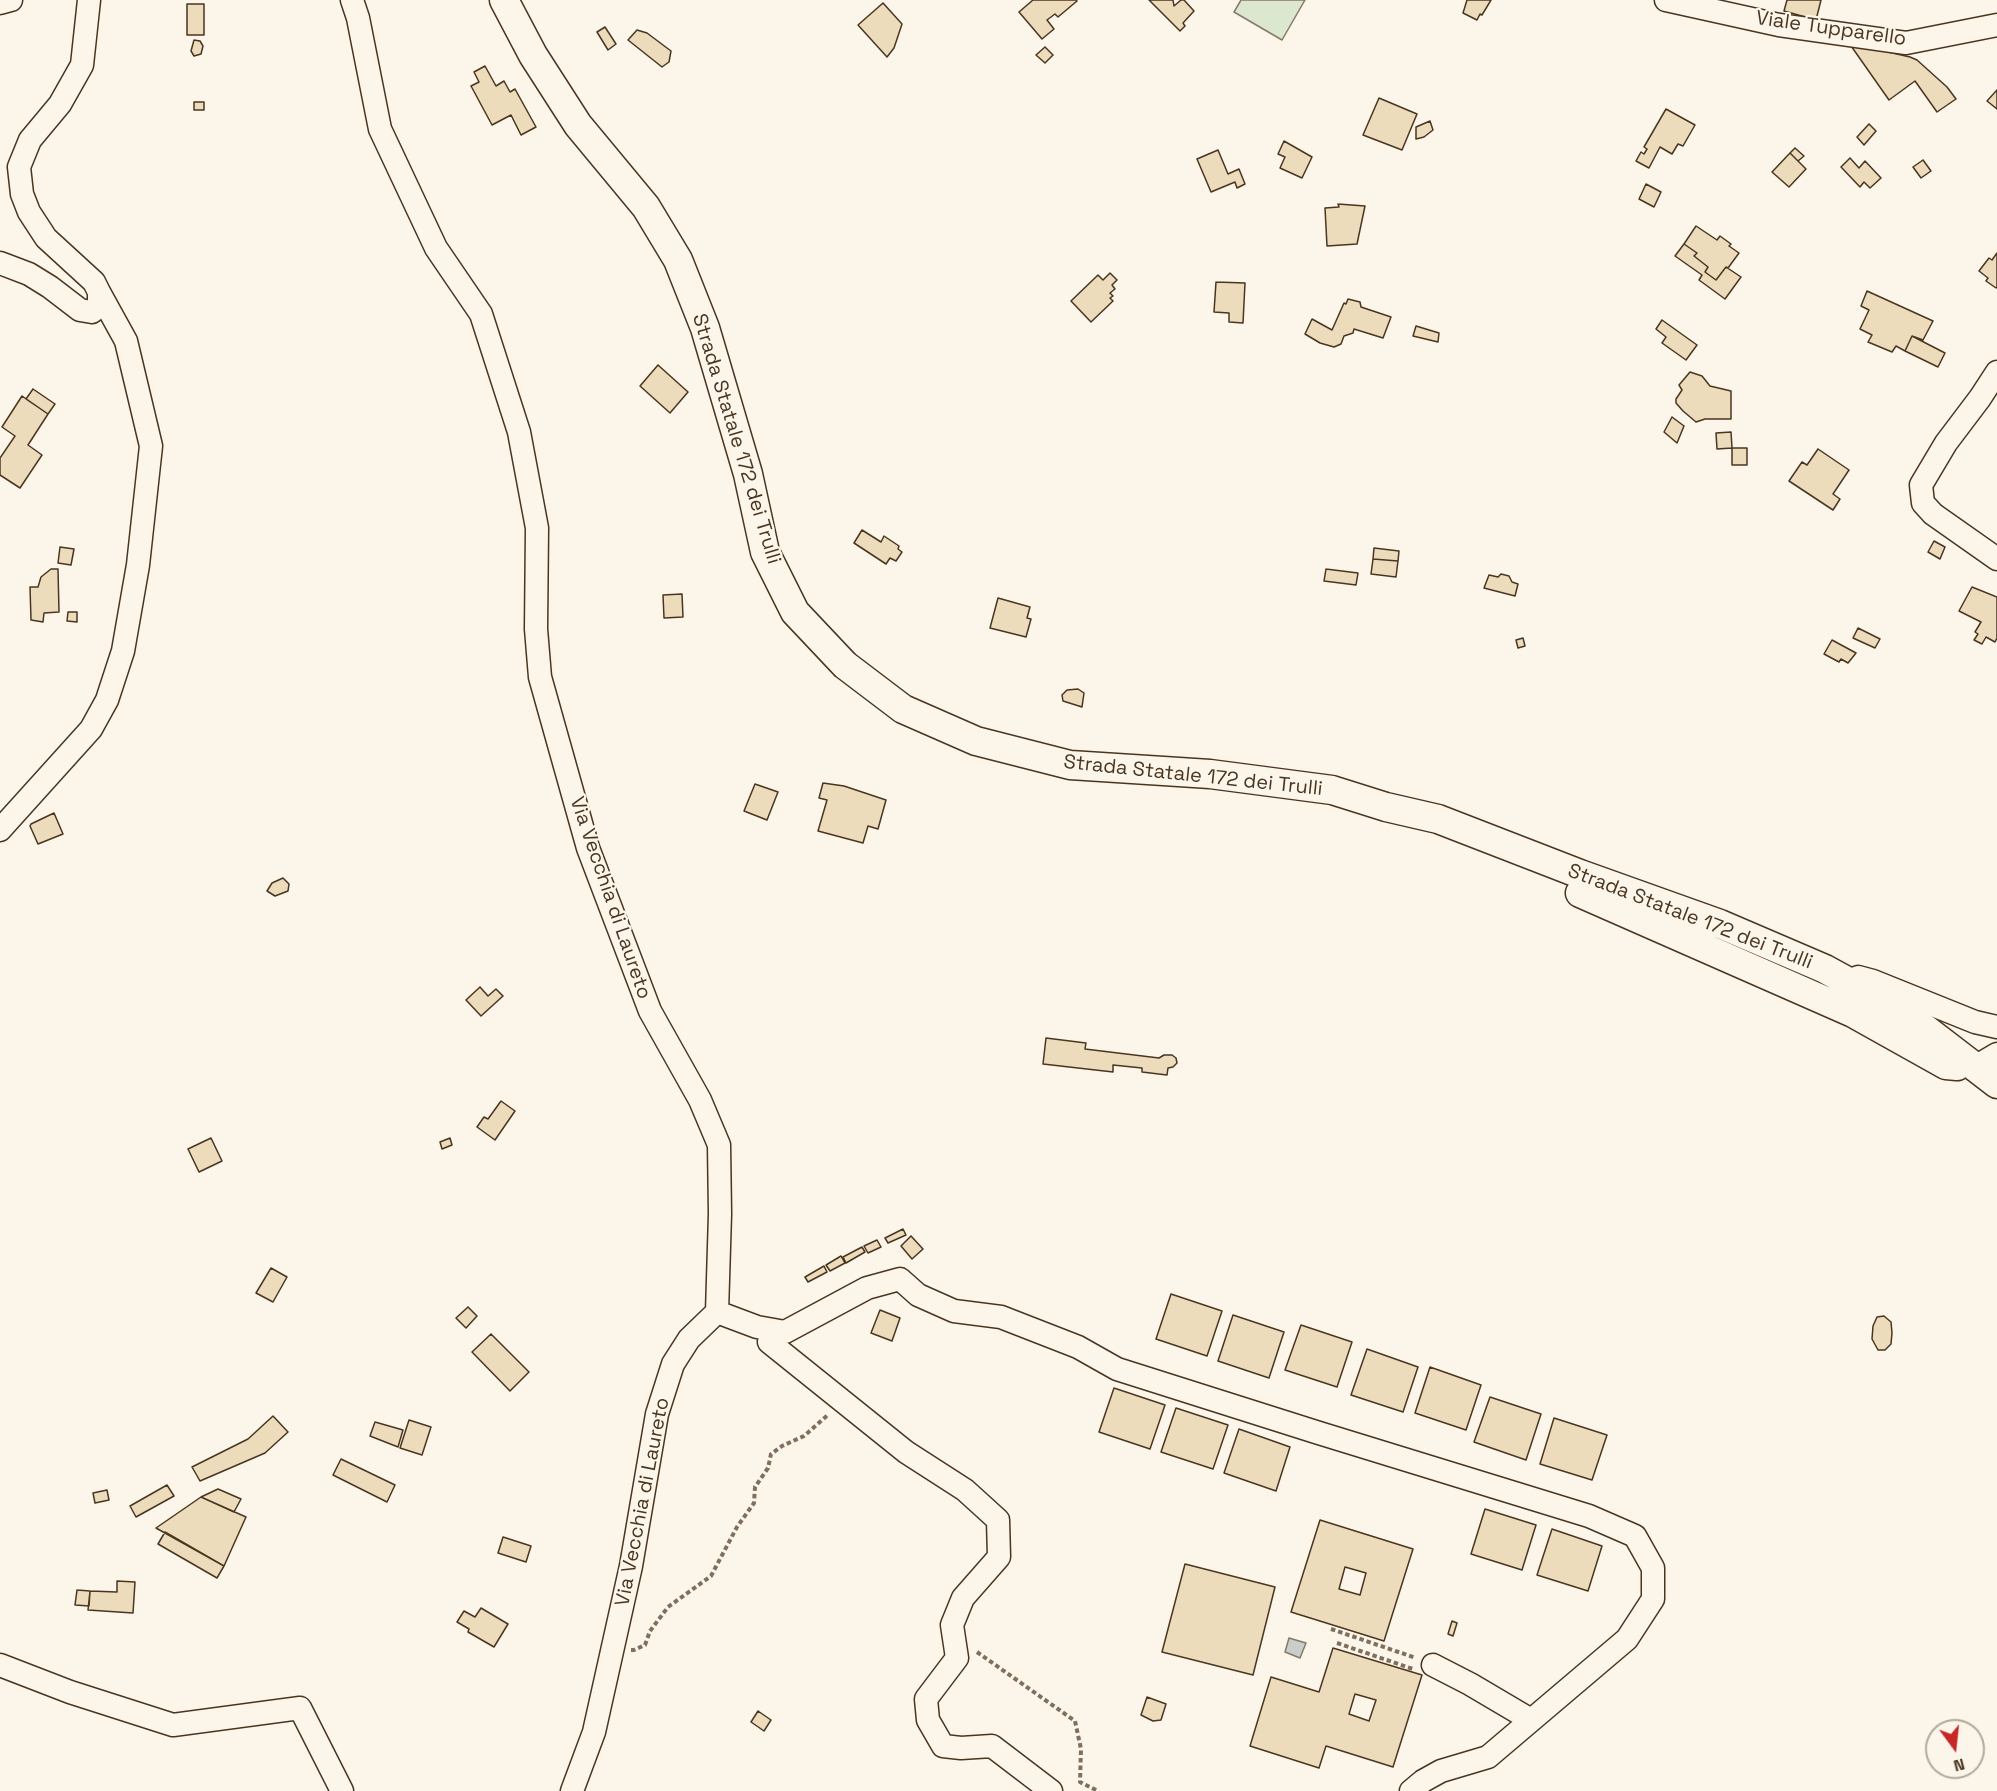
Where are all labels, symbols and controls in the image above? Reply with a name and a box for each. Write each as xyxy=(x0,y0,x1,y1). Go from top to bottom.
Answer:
street label: Viale Tupparello xyxy=(1754,7,1908,51)
street label: Strada Statale 172 dei Trulli xyxy=(686,311,786,567)
street label: Strada Statale 172 dei Trulli xyxy=(1062,750,1324,802)
street label: Via Vecchia di Laureto xyxy=(564,794,656,1002)
street label: Strada Statale 172 dei Trulli xyxy=(1564,859,1816,975)
street label: Via Vecchia di Laureto xyxy=(611,1396,675,1608)
north arrow xyxy=(1925,1719,1985,1779)
text: N xyxy=(1951,1753,1967,1776)

